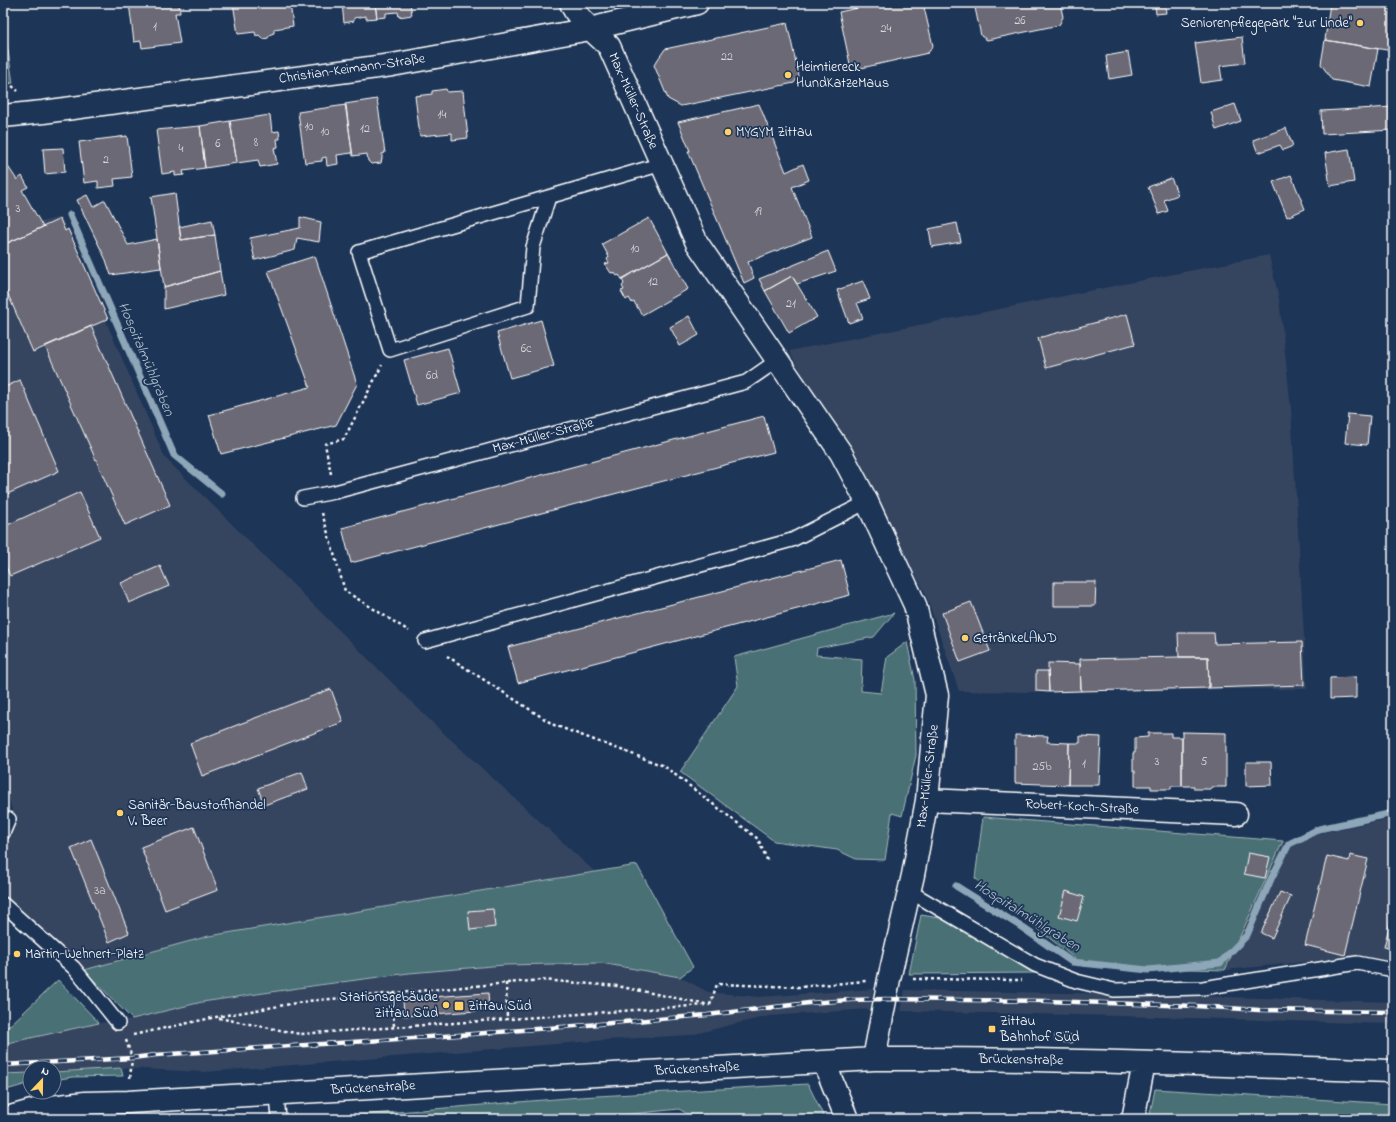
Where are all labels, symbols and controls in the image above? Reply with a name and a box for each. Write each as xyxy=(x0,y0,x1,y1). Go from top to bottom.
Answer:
house number: 26 xyxy=(1014,12,1026,30)
place label: Seniorenpflegepark "Zur Linde" xyxy=(1181,13,1352,35)
house number: 1 xyxy=(153,18,157,36)
marker: Seniorenpflegepark "Zur Linde" xyxy=(1355,18,1365,28)
house number: 24 xyxy=(881,20,892,38)
street label: Christian-Keimann-Straße xyxy=(277,48,427,90)
house number: 22 xyxy=(721,48,733,66)
street label: Max-Müller-Straße xyxy=(602,49,664,153)
place label: Heimtiereck HundKatzeMaus xyxy=(796,57,889,94)
marker: Heimtiereck HundKatzeMaus xyxy=(783,70,793,80)
house number: 14 xyxy=(438,106,446,124)
house number: 10 xyxy=(304,118,314,136)
house number: 12 xyxy=(360,120,370,138)
place label: MYGYM Zittau xyxy=(736,122,813,143)
house number: 10 xyxy=(320,123,330,141)
marker: MYGYM Zittau xyxy=(723,127,733,137)
house number: 8 xyxy=(254,134,259,152)
house number: 6 xyxy=(215,135,221,153)
house number: 4 xyxy=(179,140,184,158)
house number: 2 xyxy=(103,151,109,169)
house number: 3 xyxy=(16,200,21,218)
house number: 19 xyxy=(754,203,762,221)
house number: 10 xyxy=(630,240,640,258)
house number: 12 xyxy=(648,273,658,291)
house number: 21 xyxy=(786,295,796,313)
water label: Hospitalmühlgraben xyxy=(111,299,180,420)
house number: 6c xyxy=(521,340,532,358)
house number: 6d xyxy=(426,367,438,385)
street label: Max-Müller-Straße xyxy=(490,412,597,460)
place label: GetränkeLAND xyxy=(973,628,1057,649)
marker: GetränkeLAND xyxy=(960,633,970,643)
street label: Max-Müller-Straße xyxy=(911,722,945,829)
house number: 3 xyxy=(1155,753,1160,771)
house number: 5 xyxy=(1201,753,1208,771)
house number: 1 xyxy=(1082,755,1086,773)
house number: 25b xyxy=(1032,758,1052,776)
street label: Robert-Koch-Straße xyxy=(1025,794,1140,821)
place label: Sanitär-Baustoffhandel V. Beer xyxy=(127,795,266,832)
marker: Sanitär-Baustoffhandel V. Beer xyxy=(115,808,125,818)
water label: Hospitalmühlgraben xyxy=(969,874,1085,959)
house number: 3a xyxy=(94,882,106,900)
place label: Martin-Wehnert-Platz xyxy=(25,944,144,965)
marker: Martin-Wehnert-Platz xyxy=(12,949,22,959)
place label: Stationsgebäude Zittau Süd xyxy=(339,987,439,1024)
place label: Zittau Süd xyxy=(468,996,532,1017)
marker: Stationsgebäude Zittau Süd xyxy=(441,1000,451,1010)
marker: Zittau Süd xyxy=(453,1000,465,1012)
place label: Zittau Bahnhof Süd xyxy=(999,1011,1079,1048)
marker: Zittau Bahnhof Süd xyxy=(987,1024,997,1034)
street label: Brückenstraße xyxy=(978,1049,1064,1071)
street label: Brückenstraße xyxy=(653,1056,741,1082)
north arrow xyxy=(22,1060,62,1100)
text: N xyxy=(39,1063,52,1080)
street label: Brückenstraße xyxy=(329,1075,417,1101)

